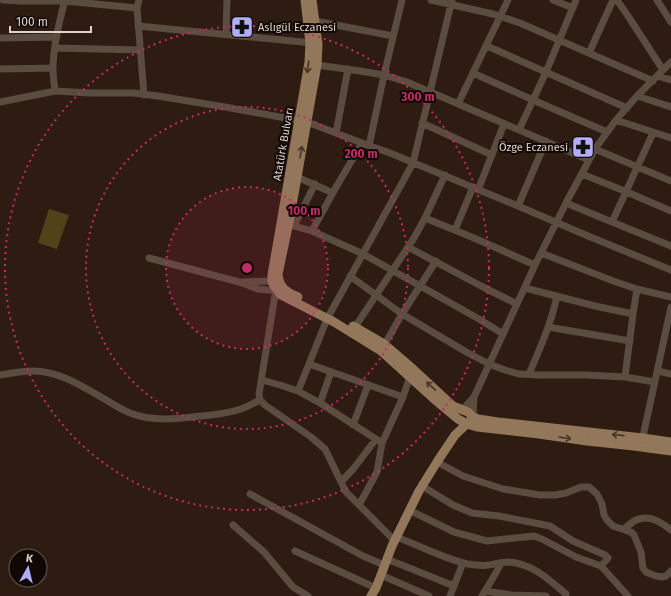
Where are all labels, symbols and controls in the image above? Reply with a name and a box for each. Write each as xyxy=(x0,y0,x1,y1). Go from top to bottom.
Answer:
scale bar xyxy=(10,8,91,34)
pharmacy icon: Aslıgül Eczanesi xyxy=(229,14,255,40)
text: 100 m xyxy=(16,15,48,29)
place label: Aslıgül Eczanesi xyxy=(258,21,336,34)
one-way arrow xyxy=(304,60,312,73)
text: 300 m xyxy=(400,90,435,104)
street label: Atatürk Bulvarı xyxy=(271,106,296,182)
pharmacy icon: Özge Eczanesi xyxy=(570,134,596,160)
place label: Özge Eczanesi xyxy=(499,140,568,154)
one-way arrow xyxy=(298,146,306,159)
text: 200 m xyxy=(344,147,378,161)
text: 100 m xyxy=(288,204,320,218)
centre of rings xyxy=(240,261,254,275)
one-way arrow xyxy=(426,381,436,390)
one-way arrow xyxy=(612,431,625,439)
one-way arrow xyxy=(558,434,571,442)
north arrow xyxy=(8,548,48,588)
text: K xyxy=(25,552,35,566)

